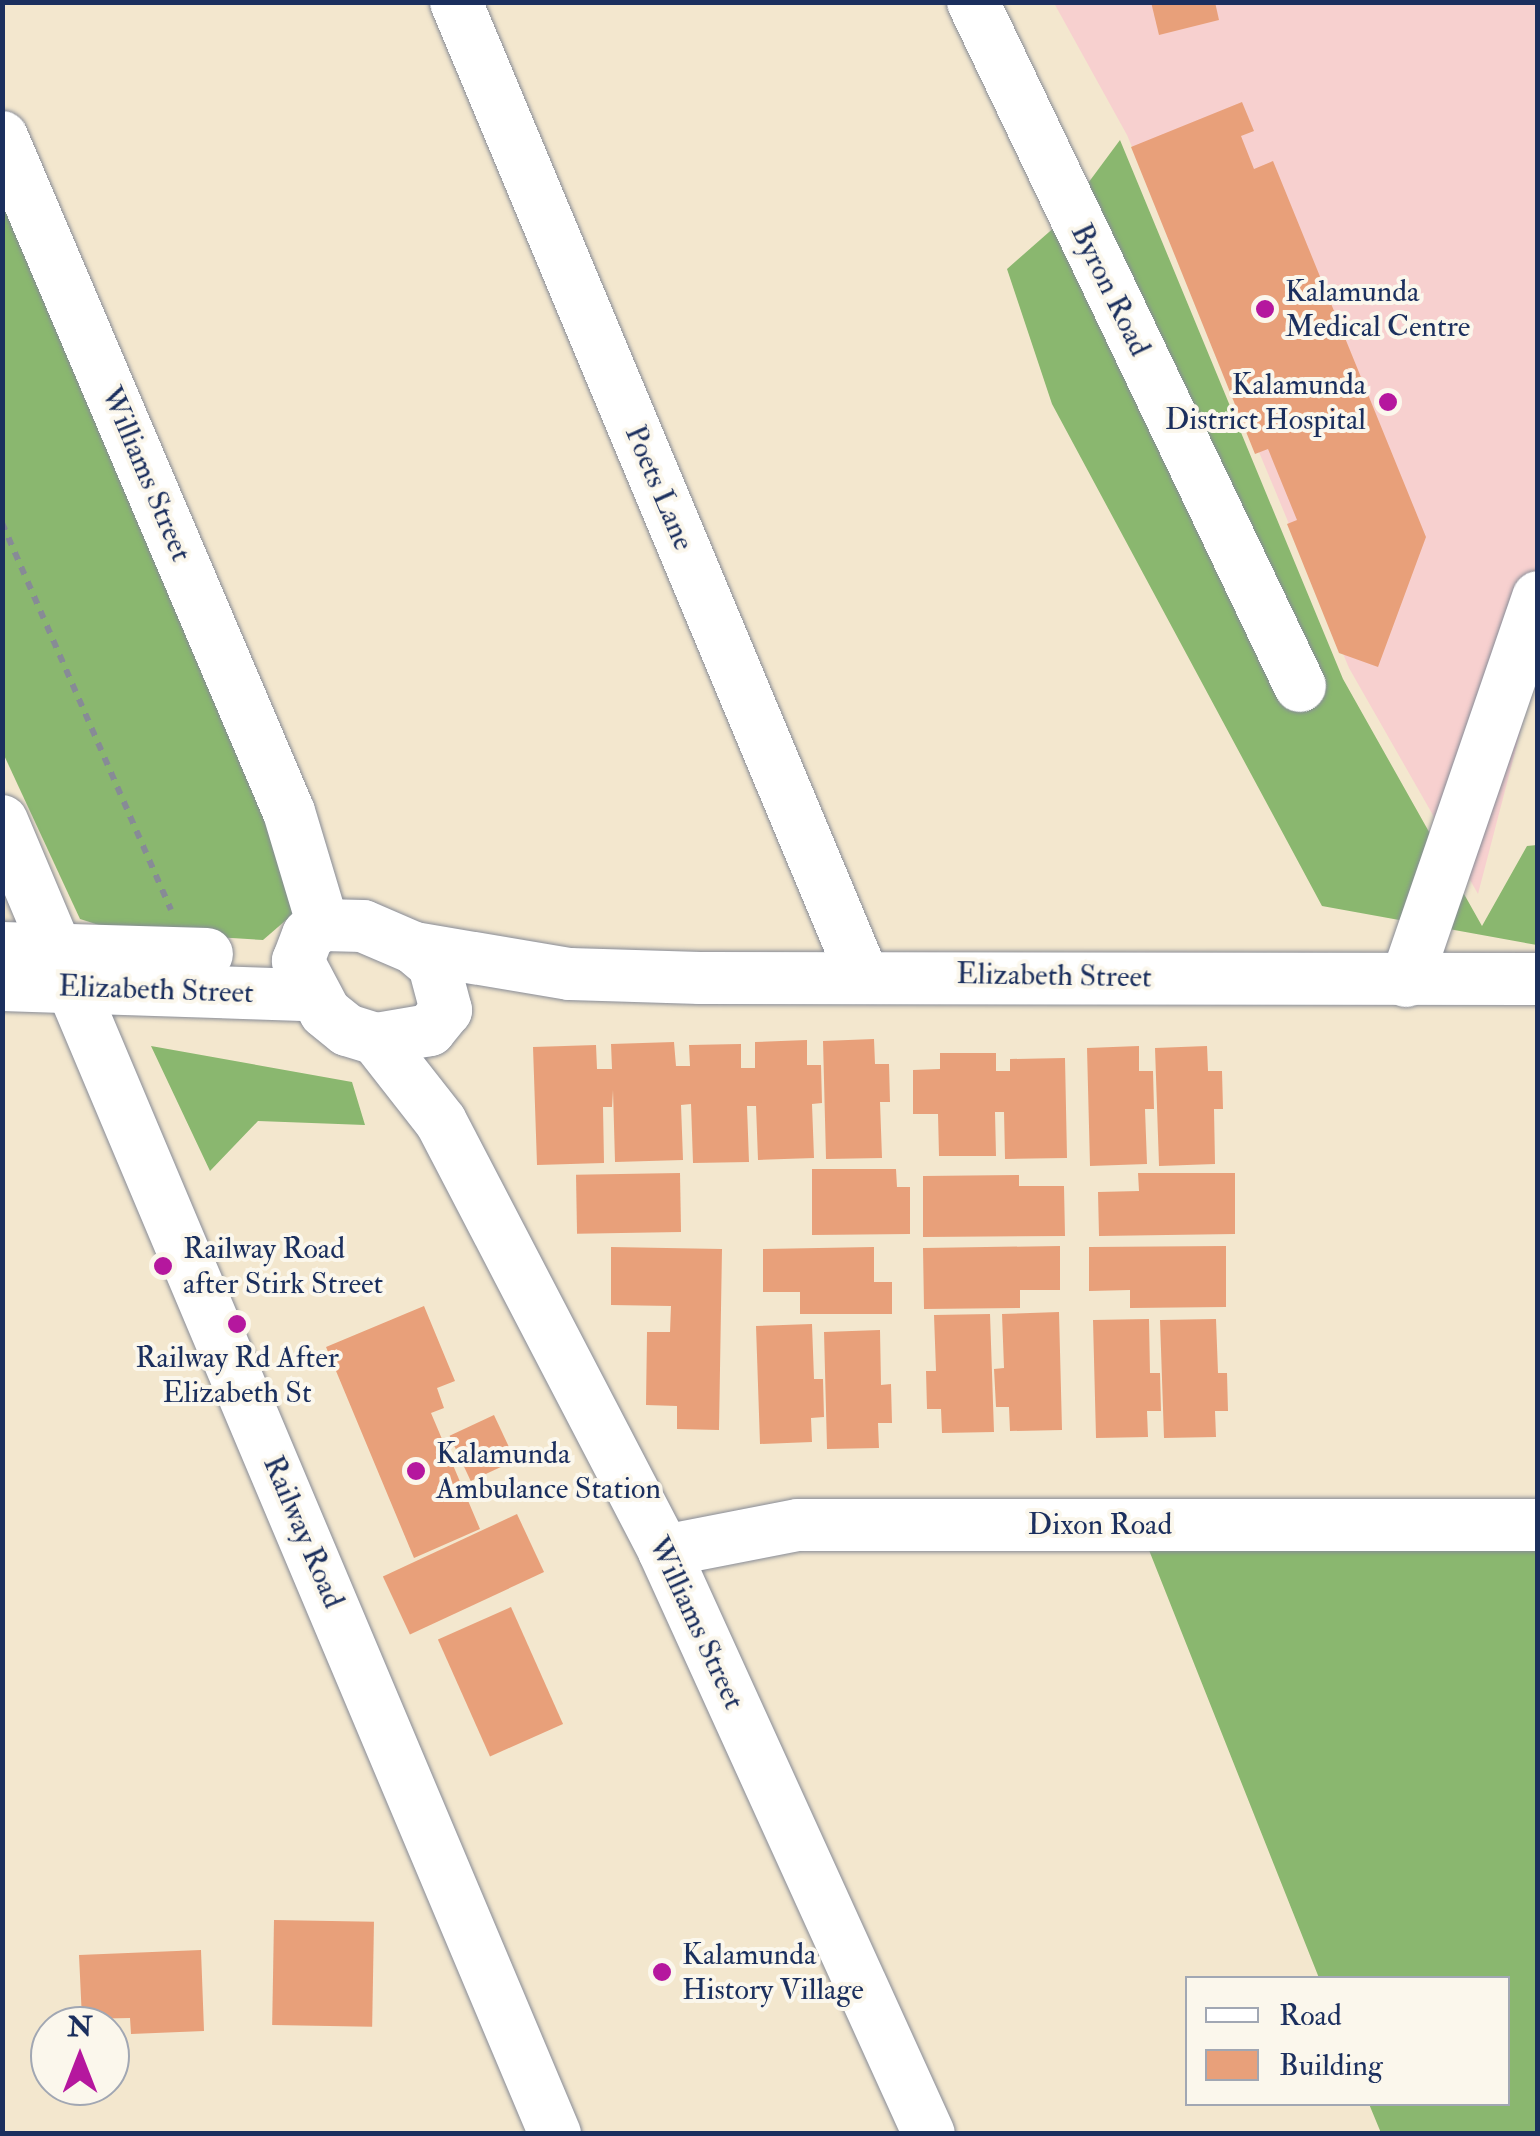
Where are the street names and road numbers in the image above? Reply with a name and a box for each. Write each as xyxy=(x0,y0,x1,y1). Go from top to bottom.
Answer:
street label: Byron Road xyxy=(1063,218,1157,362)
street label: Williams Street xyxy=(93,381,199,567)
street label: Poets Lane xyxy=(617,420,701,556)
street label: Elizabeth Street xyxy=(956,956,1152,996)
street label: Elizabeth Street xyxy=(58,969,254,1011)
street label: Railway Road xyxy=(255,1450,351,1614)
street label: Dixon Road xyxy=(1028,1507,1172,1543)
street label: Williams Street xyxy=(640,1531,752,1715)

